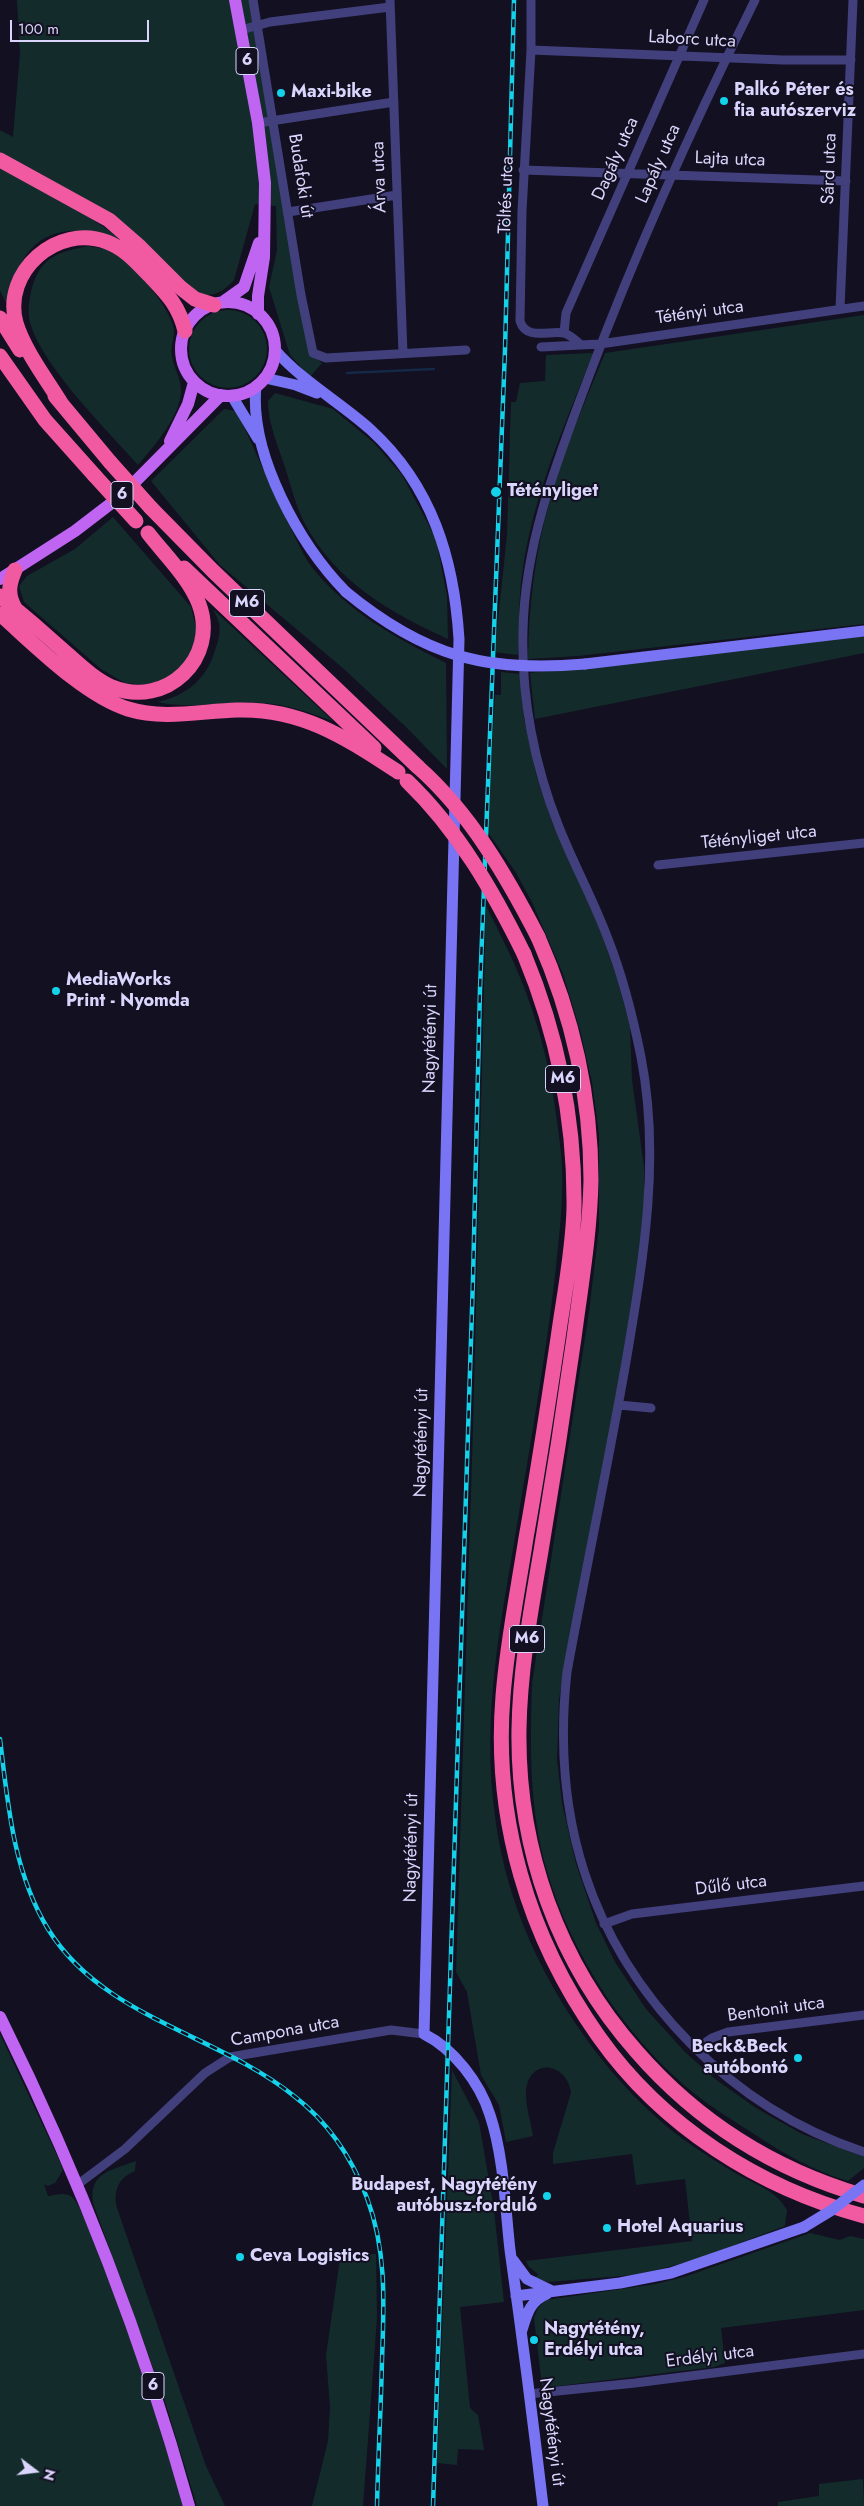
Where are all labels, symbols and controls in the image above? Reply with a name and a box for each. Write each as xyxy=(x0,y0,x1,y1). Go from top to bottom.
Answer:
scale bar xyxy=(12,10,151,42)
text: 100 m xyxy=(18,18,59,40)
street label: Laborc utca xyxy=(648,27,736,53)
road number: 6 xyxy=(236,48,258,74)
place label: Palkó Péter és fia autószerviz xyxy=(734,80,856,122)
place label: Maxi-bike xyxy=(291,82,372,104)
marker: Maxi-bike xyxy=(275,87,287,99)
marker: Palkó Péter és fia autószerviz xyxy=(718,95,730,107)
street label: Dagály utca xyxy=(588,114,644,204)
street label: Lapály utca xyxy=(632,121,686,207)
street label: Budafoki út xyxy=(283,132,317,220)
street label: Sárd utca xyxy=(818,133,842,205)
street label: Árva utca xyxy=(368,141,392,213)
street label: Lajta utca xyxy=(694,148,766,172)
street label: Töltés utca xyxy=(495,156,519,234)
street label: Tétényi utca xyxy=(655,296,745,330)
place label: Tétényliget xyxy=(507,481,598,503)
road number: 6 xyxy=(111,482,133,508)
marker: Tétényliget xyxy=(489,485,503,499)
road number: M6 xyxy=(230,590,264,616)
street label: Tétényliget utca xyxy=(700,821,818,855)
place label: MediaWorks Print - Nyomda xyxy=(66,970,190,1012)
street label: Nagytétényi út xyxy=(419,984,443,1094)
marker: MediaWorks Print - Nyomda xyxy=(50,985,62,997)
road number: M6 xyxy=(546,1066,580,1092)
street label: Nagytétényi út xyxy=(410,1388,434,1498)
road number: M6 xyxy=(510,1626,544,1652)
street label: Nagytétényi út xyxy=(400,1793,424,1903)
street label: Dűlő utca xyxy=(694,1871,768,1901)
street label: Bentonit utca xyxy=(726,1992,826,2028)
street label: Campona utca xyxy=(229,2012,341,2052)
place label: Beck&Beck autóbontó xyxy=(691,2037,788,2080)
marker: Beck&Beck autóbontó xyxy=(792,2052,804,2064)
place label: Budapest, Nagytétény autóbusz-forduló xyxy=(351,2175,537,2218)
marker: Budapest, Nagytétény autóbusz-forduló xyxy=(541,2190,553,2202)
place label: Hotel Aquarius xyxy=(617,2217,743,2239)
marker: Hotel Aquarius xyxy=(601,2222,613,2234)
place label: Ceva Logistics xyxy=(250,2246,369,2268)
marker: Ceva Logistics xyxy=(234,2251,246,2263)
place label: Nagytétény, Erdélyi utca xyxy=(544,2319,645,2362)
marker: Nagytétény, Erdélyi utca xyxy=(528,2334,540,2346)
street label: Erdélyi utca xyxy=(665,2341,755,2373)
road number: 6 xyxy=(142,2372,164,2400)
street label: Nagytétényi út xyxy=(534,2377,568,2487)
north arrow xyxy=(10,2446,60,2496)
text: N xyxy=(38,2467,61,2483)

